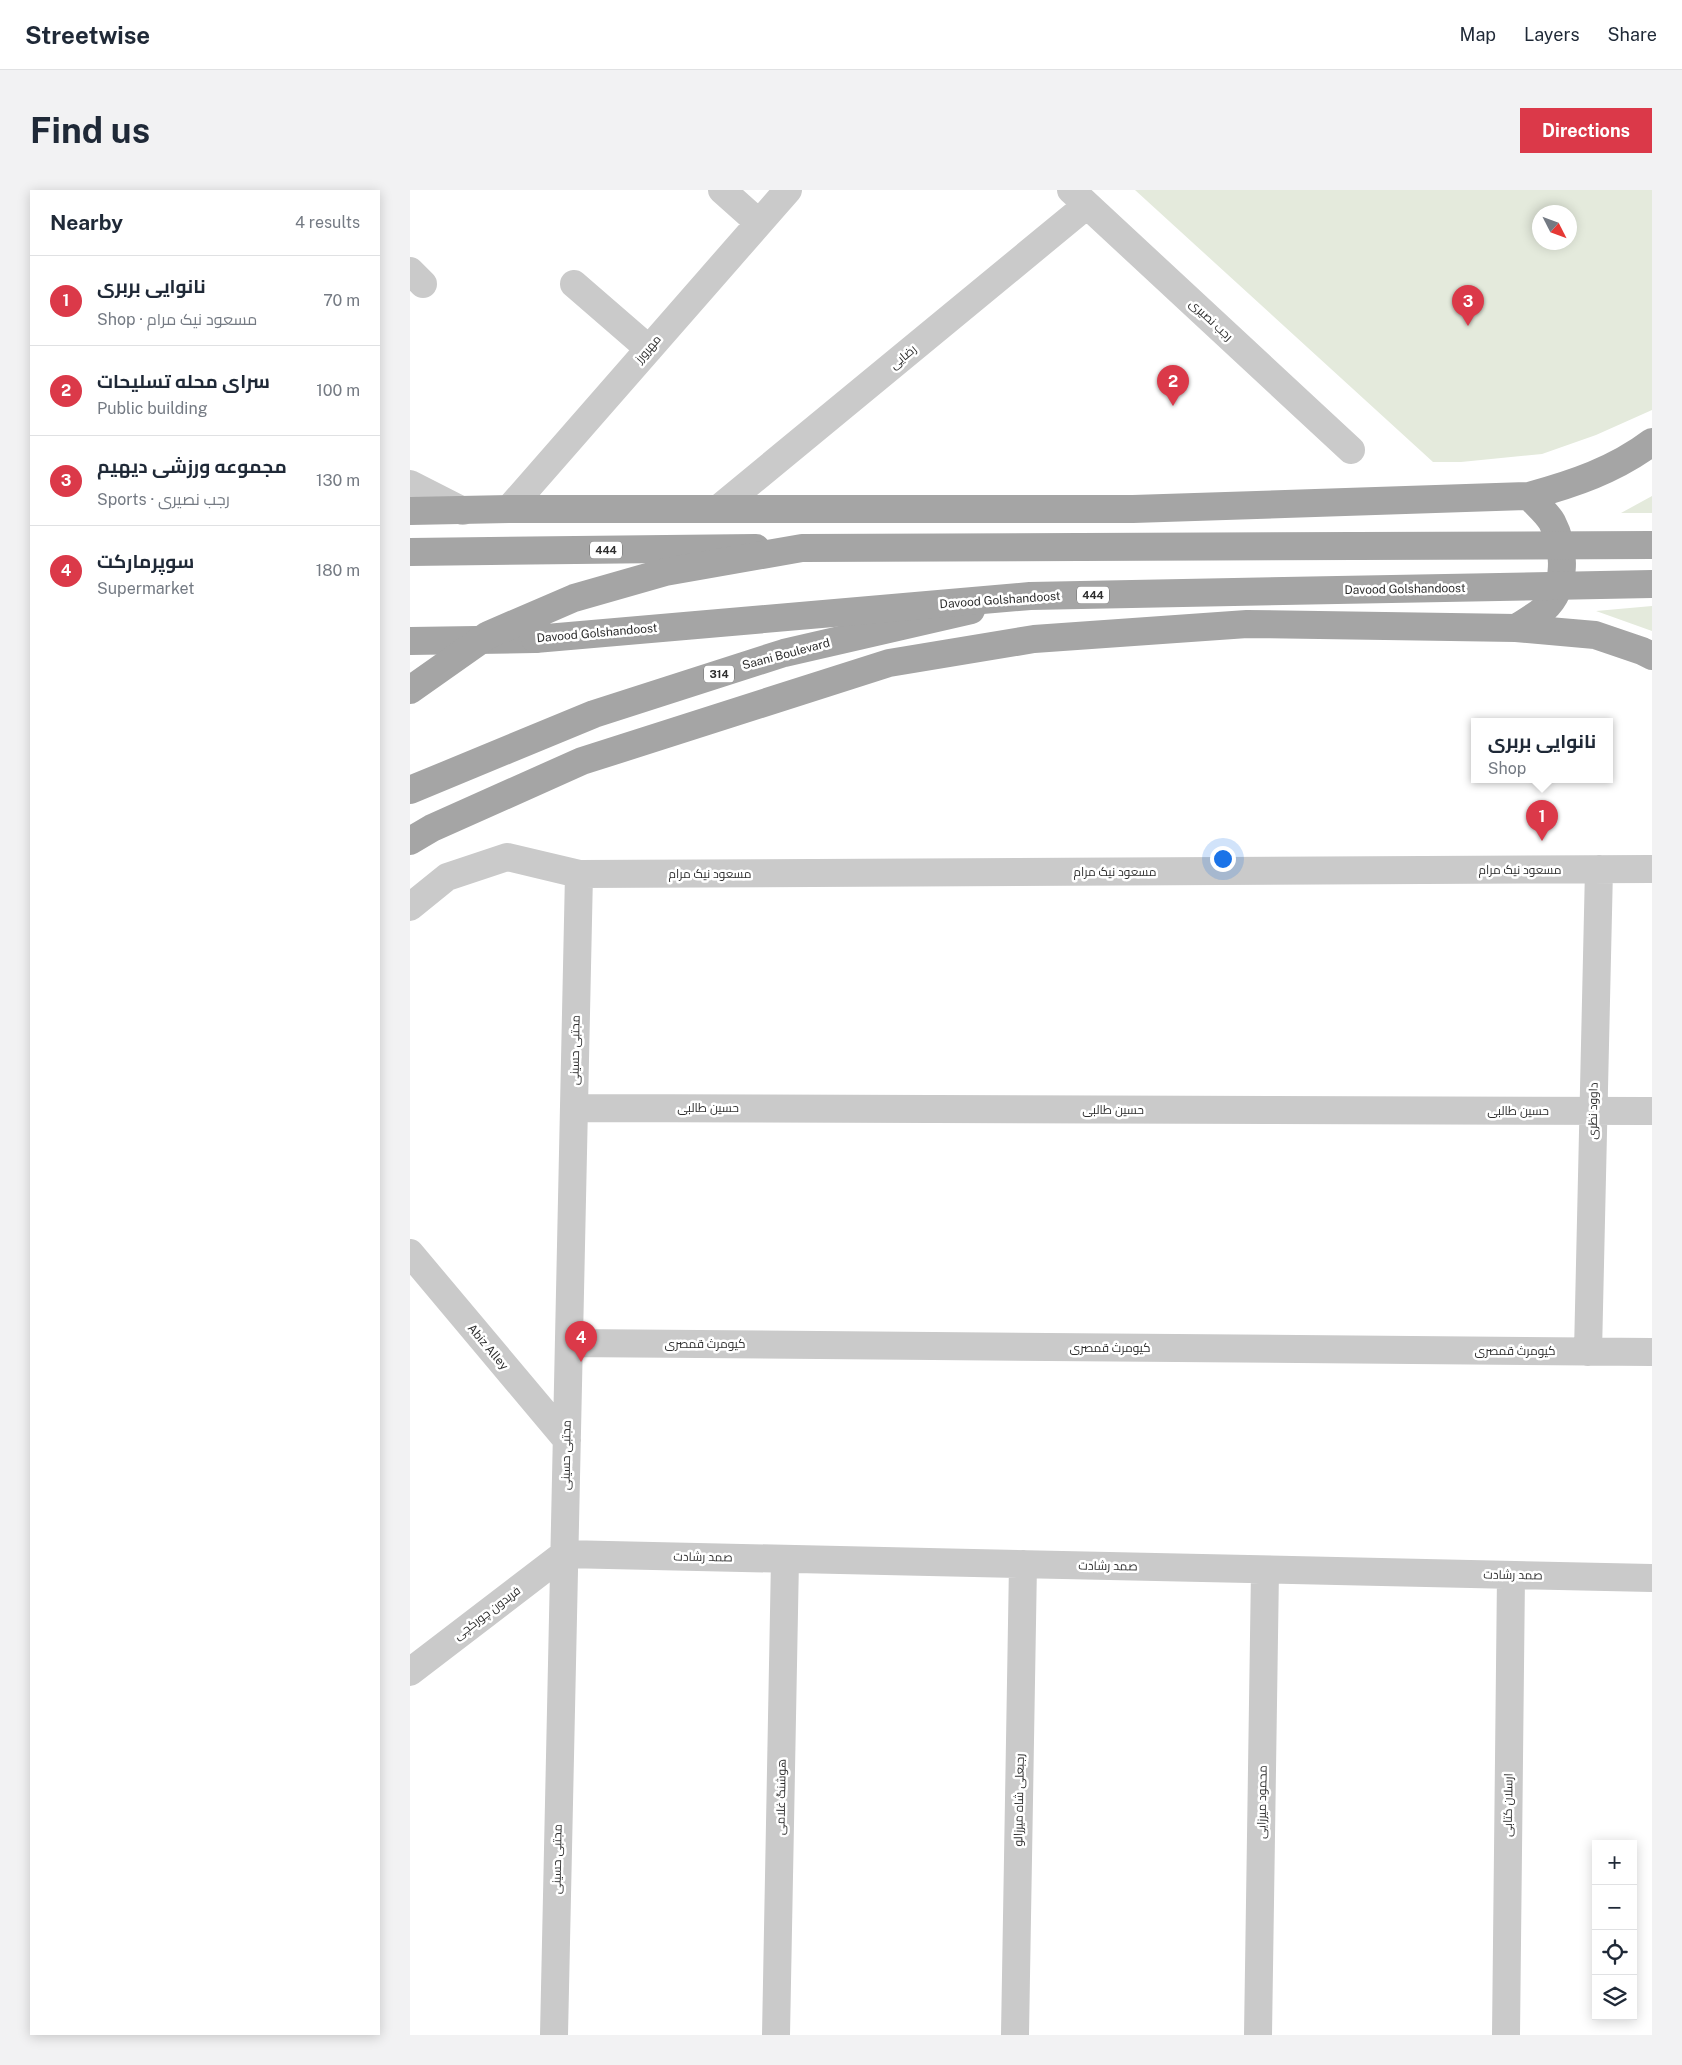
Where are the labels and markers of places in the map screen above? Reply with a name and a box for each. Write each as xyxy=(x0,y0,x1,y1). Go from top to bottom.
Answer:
pin: 3 xyxy=(1452,285,1484,326)
pin: 2 xyxy=(1157,365,1189,406)
pin: 1 xyxy=(1526,800,1558,841)
pin: 4 xyxy=(565,1321,597,1362)

